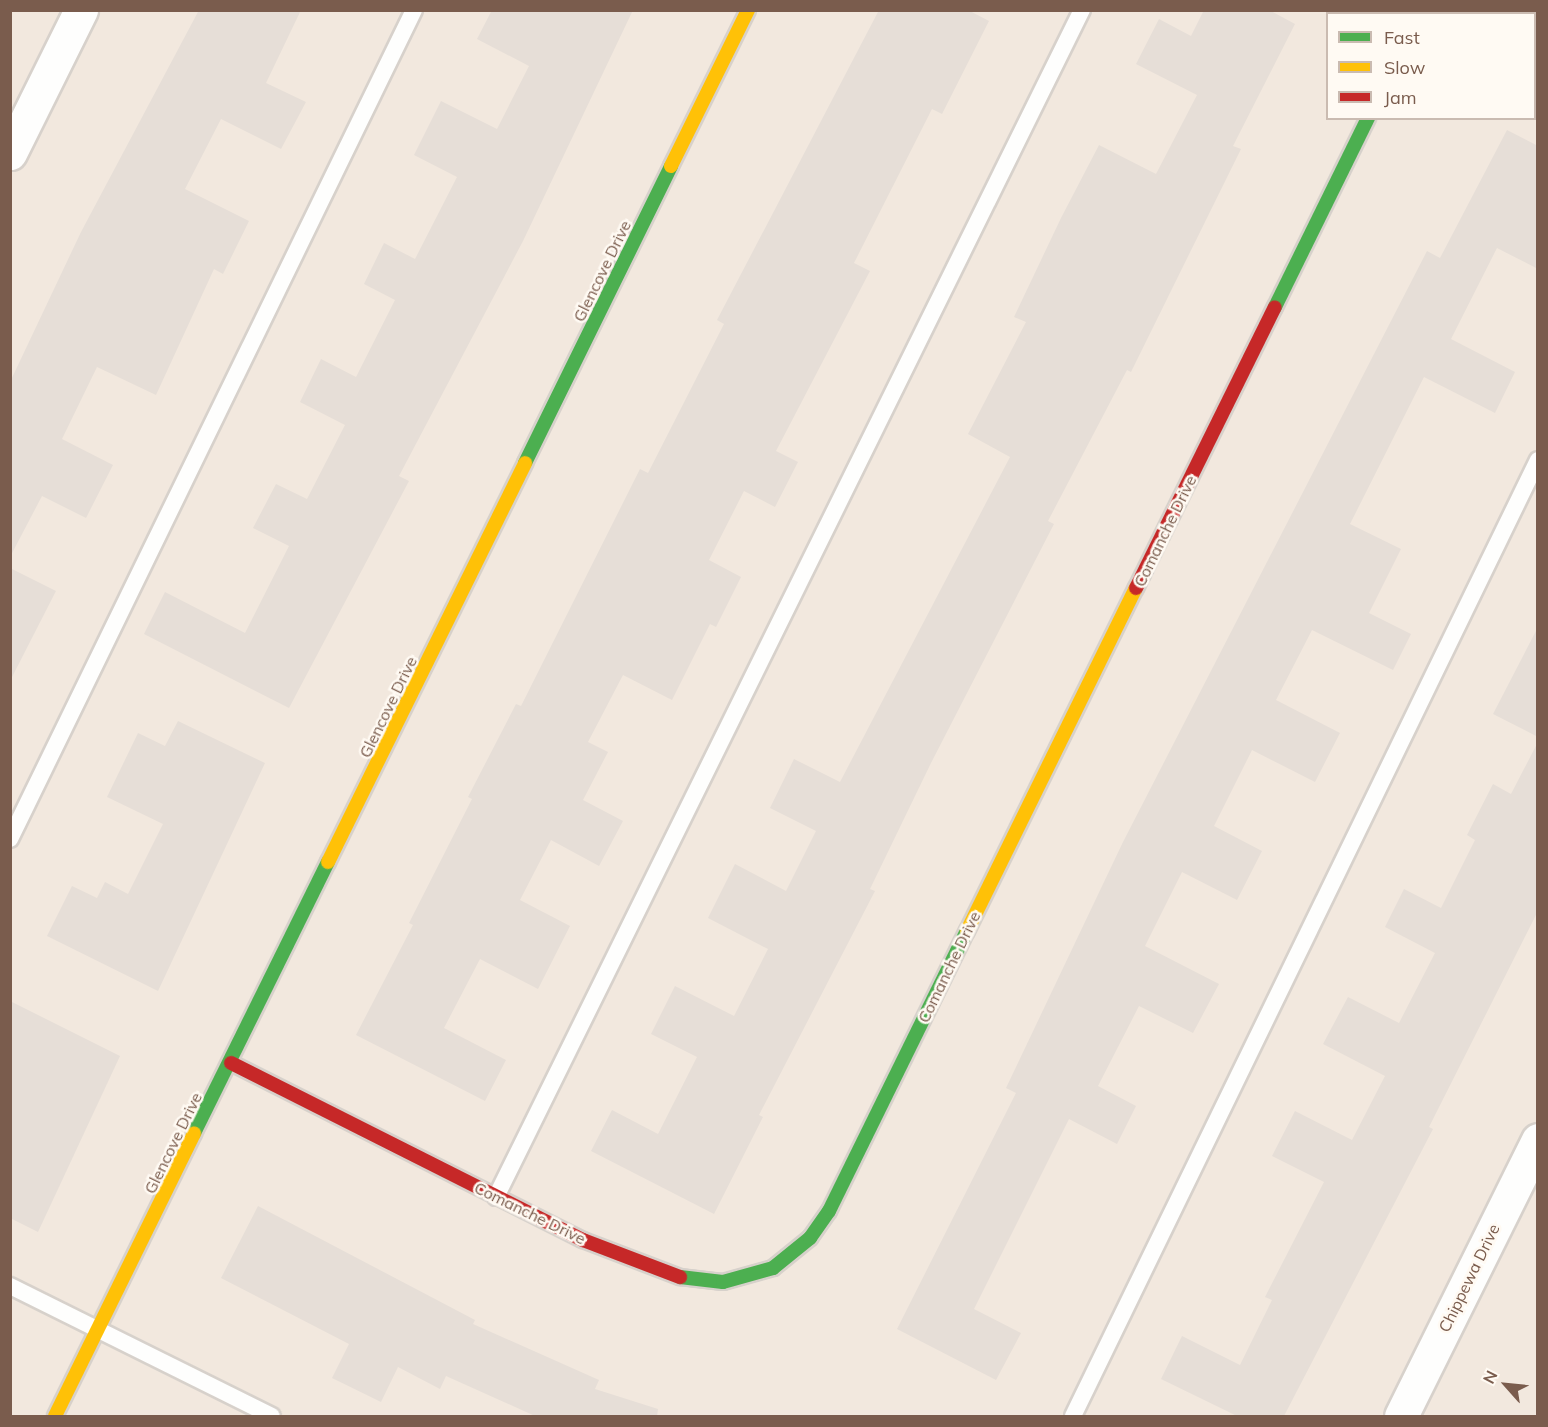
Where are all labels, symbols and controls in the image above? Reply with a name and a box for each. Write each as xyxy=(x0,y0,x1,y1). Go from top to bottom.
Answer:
legend xyxy=(1326,12,1536,120)
text: Fast xyxy=(1384,26,1420,49)
text: Slow xyxy=(1384,56,1425,79)
text: Jam xyxy=(1384,86,1417,109)
street label: Glencove Drive xyxy=(569,217,635,325)
street label: Comanche Drive xyxy=(1130,472,1200,590)
street label: Glencove Drive xyxy=(355,653,421,761)
street label: Comanche Drive xyxy=(914,908,984,1026)
street label: Glencove Drive xyxy=(140,1089,206,1197)
street label: Comanche Drive xyxy=(471,1178,589,1248)
street label: Chippewa Drive xyxy=(1434,1221,1504,1335)
north arrow xyxy=(1476,1355,1536,1415)
text: N xyxy=(1478,1367,1502,1387)

